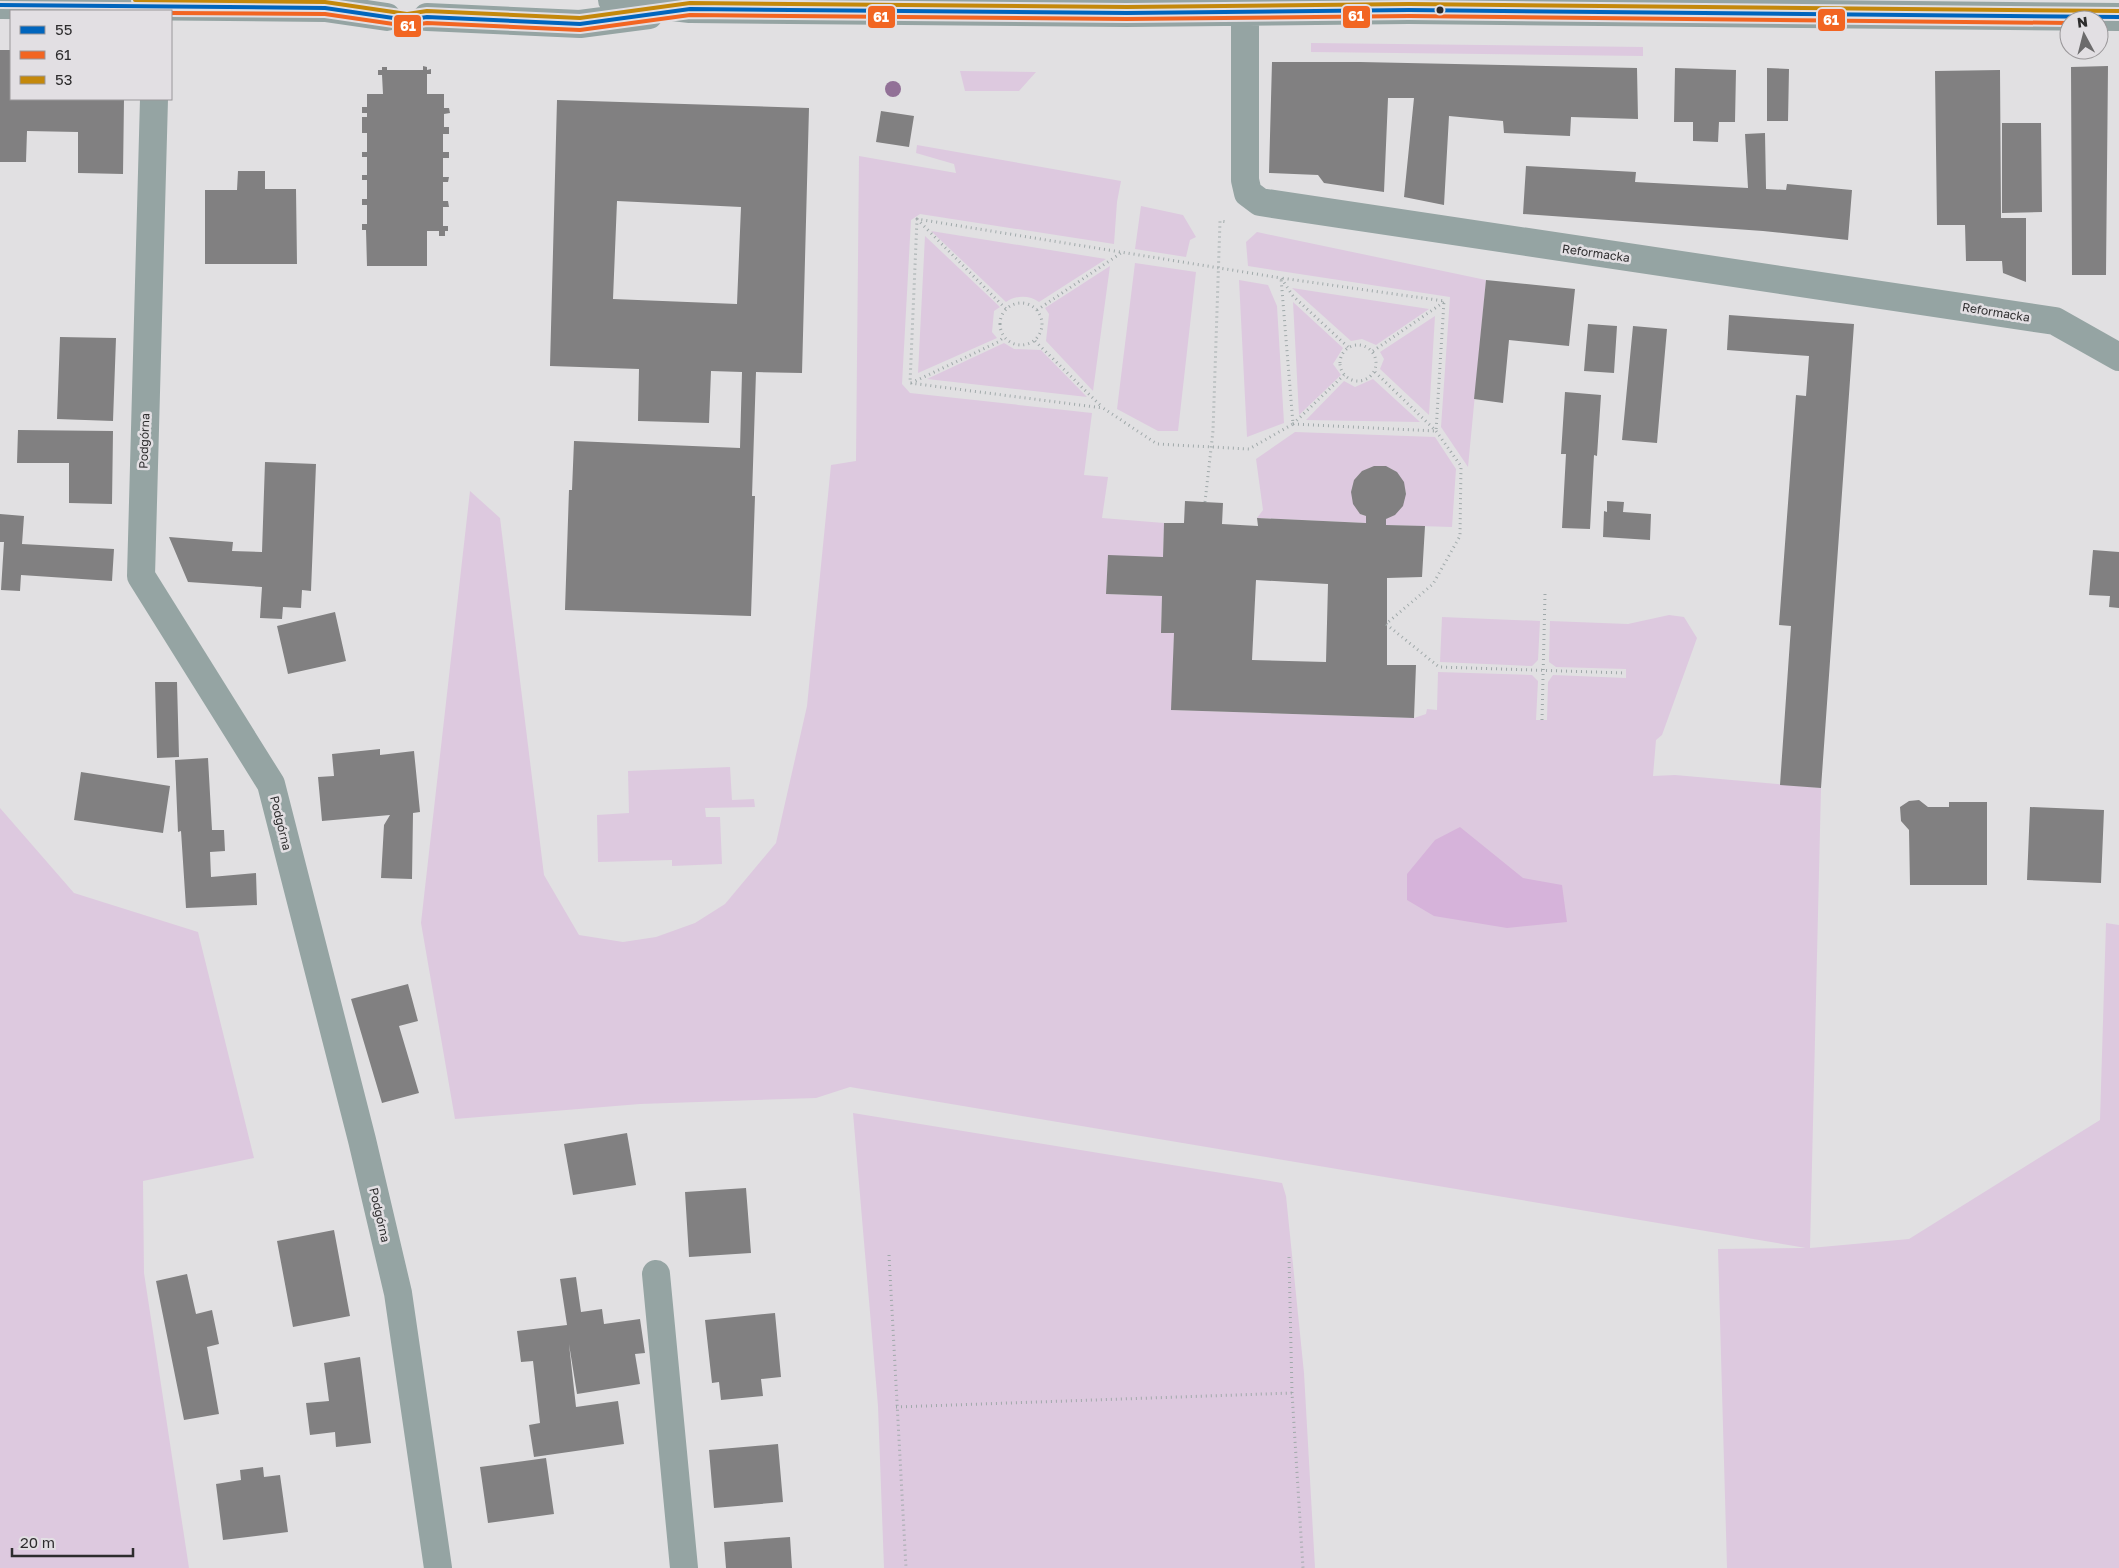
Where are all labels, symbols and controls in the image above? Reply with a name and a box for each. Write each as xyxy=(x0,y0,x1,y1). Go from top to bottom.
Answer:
line badge: 61 xyxy=(867,5,896,29)
line badge: 61 xyxy=(1342,5,1371,29)
unlabelled marker xyxy=(1435,5,1445,15)
text: 61 xyxy=(1348,7,1364,24)
text: 61 xyxy=(873,8,889,25)
line badge: 61 xyxy=(1817,8,1846,32)
legend xyxy=(10,10,172,100)
north arrow xyxy=(2059,10,2109,60)
text: 61 xyxy=(1823,11,1839,28)
text: N xyxy=(2076,13,2089,31)
line badge: 61 xyxy=(393,14,422,38)
text: 61 xyxy=(400,17,416,34)
text: 55 xyxy=(55,20,72,38)
text: 61 xyxy=(55,45,71,63)
text: 53 xyxy=(55,70,72,88)
street label: Reformacka xyxy=(1561,241,1631,265)
street label: Reformacka xyxy=(1961,299,2031,325)
street label: Podgórna xyxy=(136,413,152,469)
street label: Podgórna xyxy=(267,794,295,852)
street label: Podgórna xyxy=(366,1186,394,1244)
scale bar xyxy=(12,1526,134,1558)
text: 20 m xyxy=(20,1533,55,1551)

